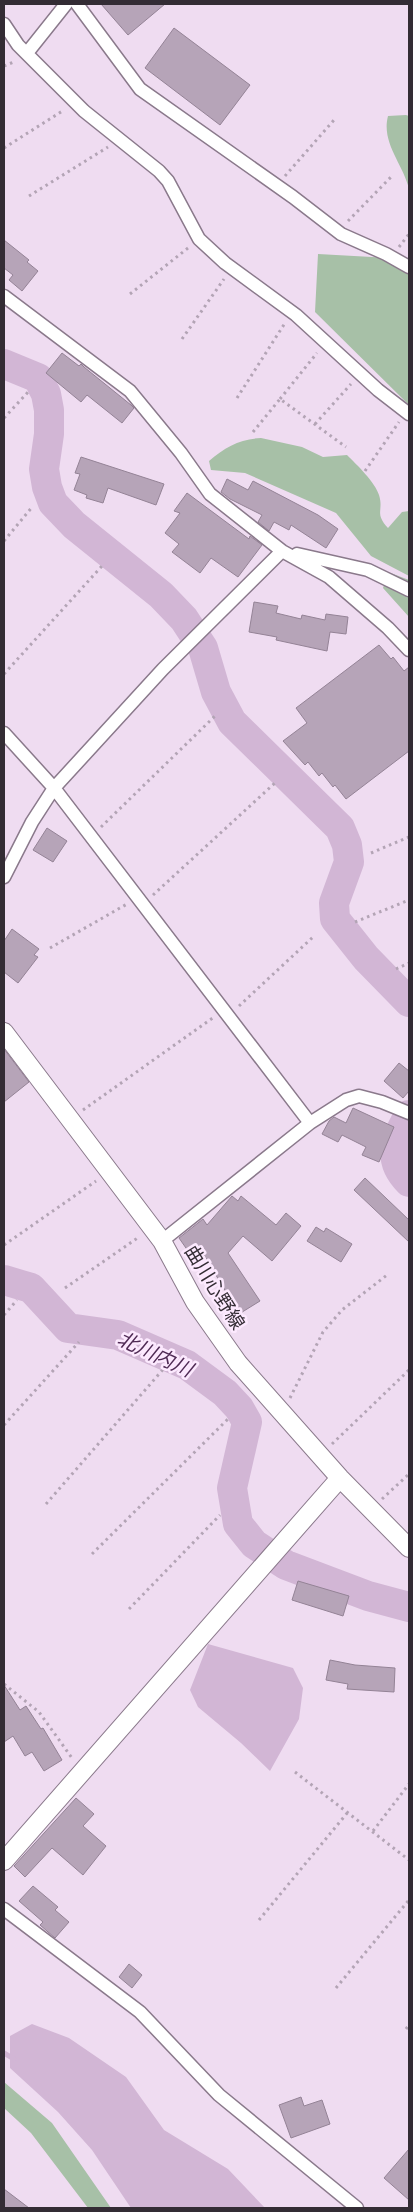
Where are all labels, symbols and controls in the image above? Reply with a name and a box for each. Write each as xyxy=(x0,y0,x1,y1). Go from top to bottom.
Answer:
street label: 曲川心野線 xyxy=(178,1240,251,1335)
water label: 北川内川 xyxy=(112,1324,199,1385)

